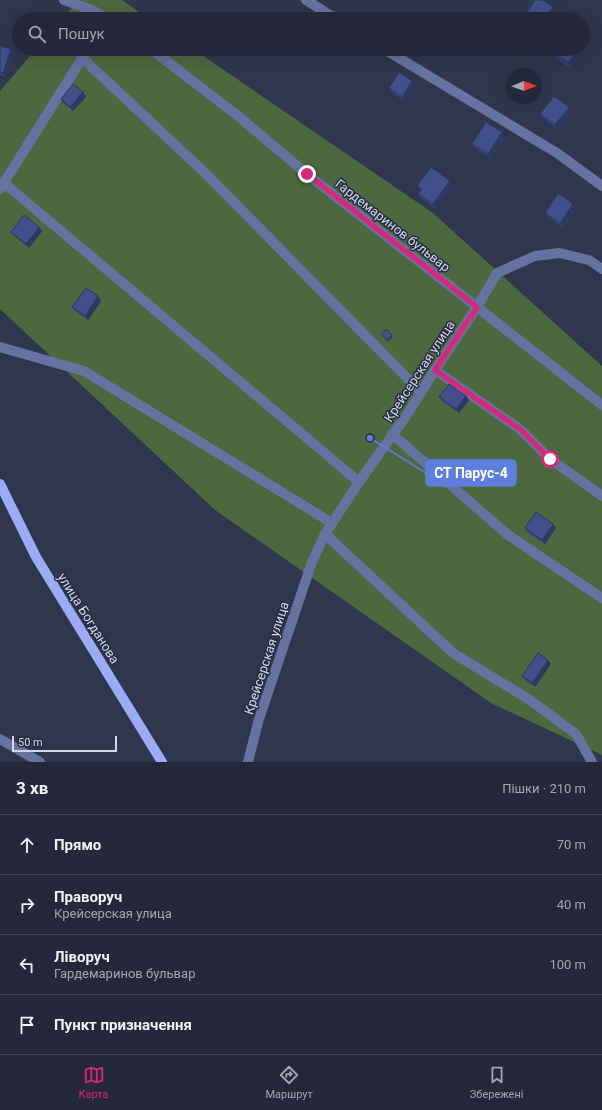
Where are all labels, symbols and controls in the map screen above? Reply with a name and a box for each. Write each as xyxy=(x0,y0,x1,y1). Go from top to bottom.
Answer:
search box xyxy=(12,12,590,56)
icon: search xyxy=(26,23,48,45)
text: Пошук xyxy=(58,25,105,43)
north arrow xyxy=(506,68,542,104)
route end xyxy=(298,165,316,183)
street label: Гардемаринов бульвар xyxy=(332,176,453,275)
street label: Крейсерская улица xyxy=(381,318,458,425)
route start xyxy=(541,450,559,468)
callout: СТ Парус-4 xyxy=(426,460,516,486)
text: СТ Парус-4 xyxy=(434,465,508,481)
street label: улица Богданова xyxy=(55,570,122,666)
street label: Крейсерская улица xyxy=(241,600,292,717)
scale bar xyxy=(12,734,117,753)
text: 50 m xyxy=(18,736,43,749)
text: 3 хв xyxy=(16,778,48,798)
text: Пішки · 210 m xyxy=(502,781,586,796)
icon: ahead xyxy=(16,834,38,856)
text: Прямо xyxy=(54,836,101,854)
text: 70 m xyxy=(557,837,586,852)
text: Праворуч xyxy=(54,888,122,906)
icon: right xyxy=(16,894,38,916)
text: 40 m xyxy=(557,897,586,912)
text: Крейсерская улица xyxy=(54,906,172,921)
text: Ліворуч xyxy=(54,948,110,966)
icon: left xyxy=(16,954,38,976)
text: 100 m xyxy=(549,957,586,972)
text: Гардемаринов бульвар xyxy=(54,966,195,981)
icon: arrive xyxy=(16,1014,38,1036)
text: Пункт призначення xyxy=(54,1016,192,1034)
tab: Карта xyxy=(79,1064,109,1101)
tab: Маршрут xyxy=(266,1064,313,1101)
tab: Збережені xyxy=(470,1064,523,1101)

